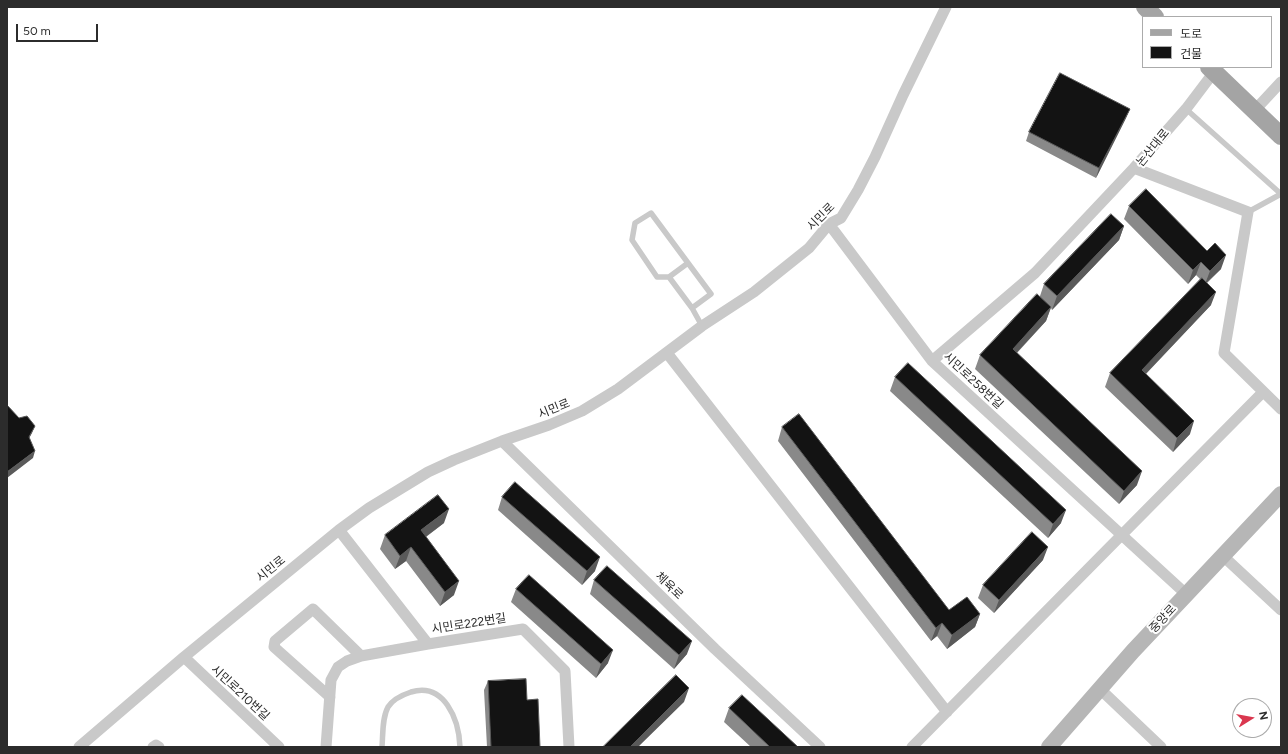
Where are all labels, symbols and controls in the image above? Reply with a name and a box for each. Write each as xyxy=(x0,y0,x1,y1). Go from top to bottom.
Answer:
scale bar xyxy=(18,16,100,42)
legend xyxy=(1142,16,1272,68)
text: 50 m xyxy=(23,24,51,38)
text: 도로 xyxy=(1180,27,1202,41)
text: 건물 xyxy=(1180,47,1202,61)
street label: 논산대로 xyxy=(1134,126,1172,170)
street label: 시민로 xyxy=(804,200,838,234)
street label: 시민로258번길 xyxy=(940,350,1006,412)
street label: 시민로 xyxy=(536,396,572,422)
street label: 시민로 xyxy=(254,553,288,585)
street label: 체육로 xyxy=(652,569,686,603)
street label: 중앙로 xyxy=(1146,602,1180,636)
street label: 시민로222번길 xyxy=(431,611,507,637)
street label: 시민로210번길 xyxy=(208,662,272,724)
north arrow xyxy=(1232,698,1272,738)
text: N xyxy=(1256,710,1270,721)

